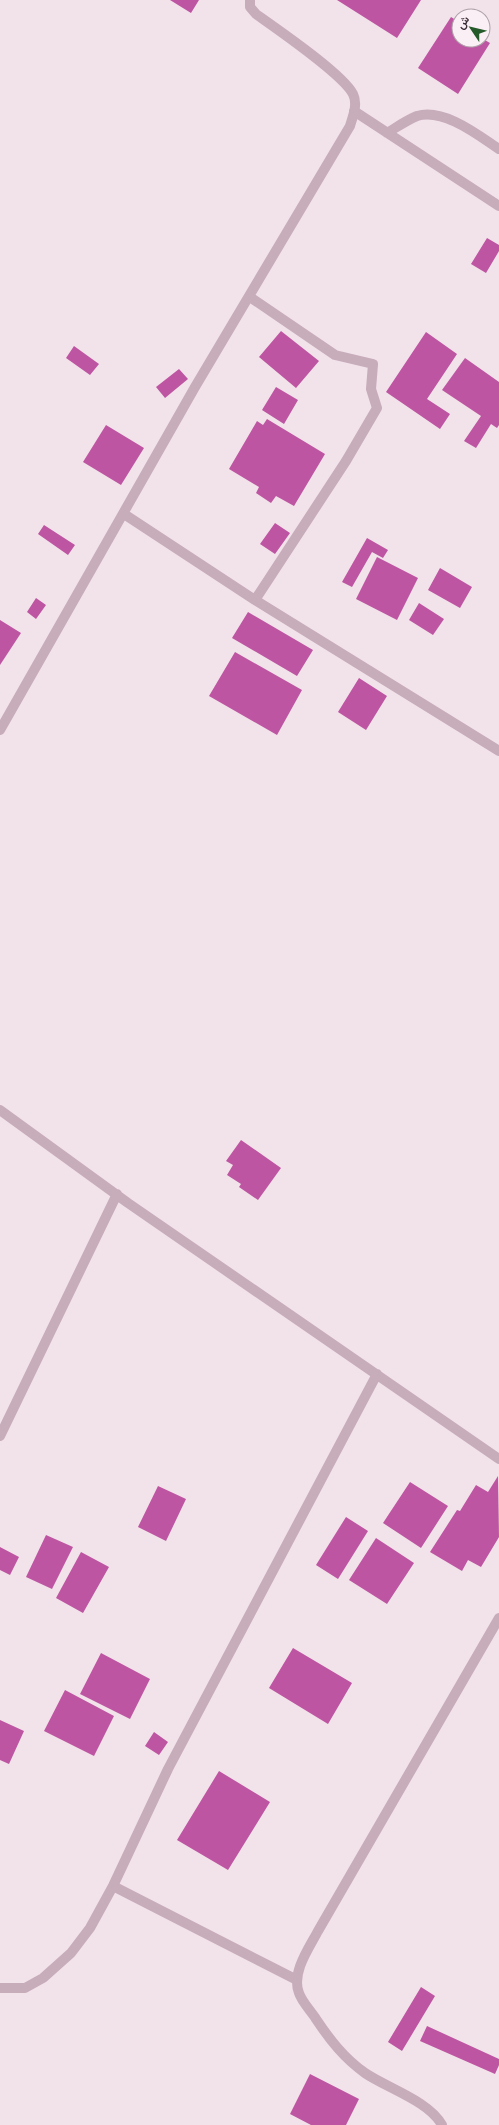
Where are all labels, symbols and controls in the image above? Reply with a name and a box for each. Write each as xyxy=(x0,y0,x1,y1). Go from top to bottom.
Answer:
north arrow xyxy=(451,8,491,48)
text: ش xyxy=(454,13,472,32)

